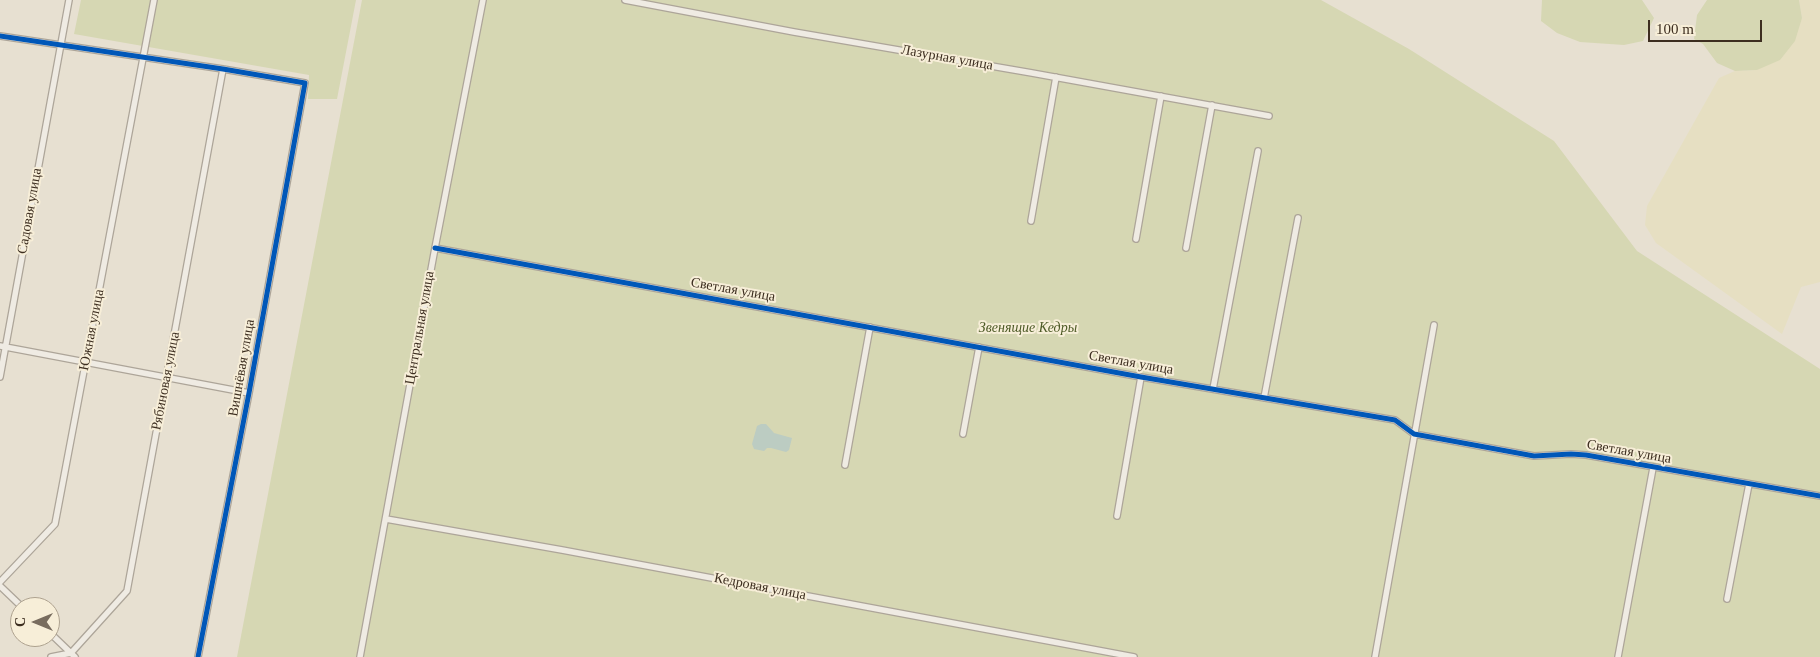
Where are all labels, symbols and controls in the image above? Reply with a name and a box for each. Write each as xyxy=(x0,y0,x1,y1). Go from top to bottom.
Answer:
scale bar xyxy=(1650,10,1764,42)
text: 100 m xyxy=(1656,21,1694,37)
street label: Лазурная улица xyxy=(900,42,994,74)
street label: Садовая улица xyxy=(14,167,46,255)
street label: Центральная улица xyxy=(402,270,438,386)
street label: Светлая улица xyxy=(689,274,777,306)
street label: Южная улица xyxy=(76,288,108,372)
street label: Вишнёвая улица xyxy=(225,318,259,418)
park label: Звенящие Кедры xyxy=(979,320,1077,336)
street label: Рябиновая улица xyxy=(148,330,184,432)
street label: Светлая улица xyxy=(1087,347,1175,379)
street label: Светлая улица xyxy=(1585,436,1673,468)
street label: Кедровая улица xyxy=(713,570,807,604)
north arrow xyxy=(10,597,60,647)
text: С xyxy=(13,617,28,627)

